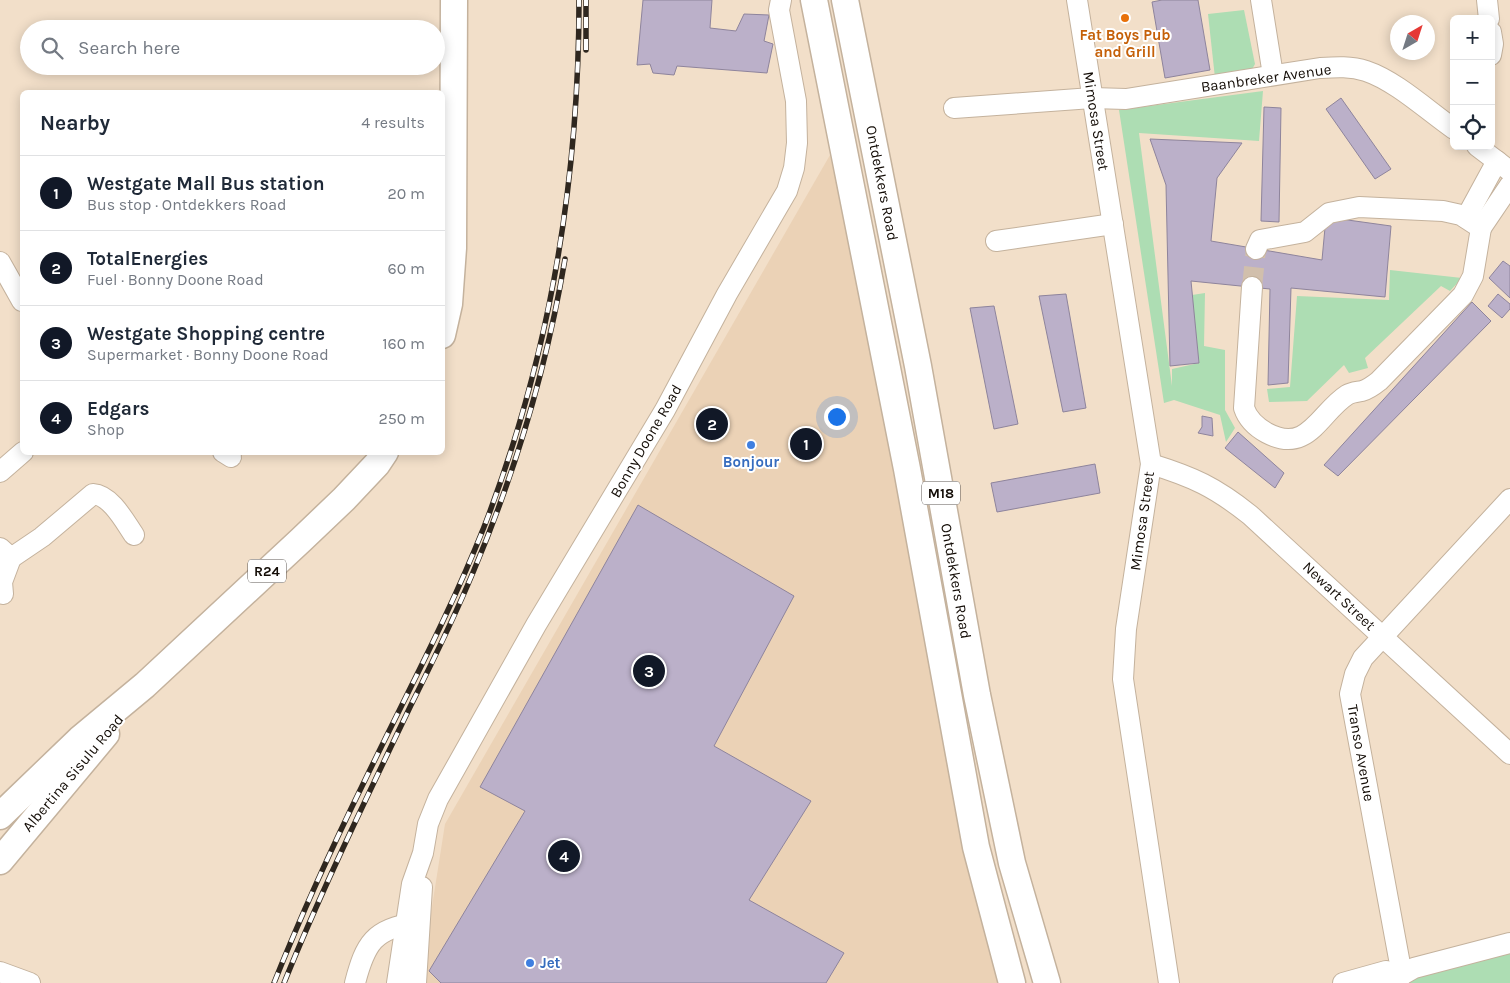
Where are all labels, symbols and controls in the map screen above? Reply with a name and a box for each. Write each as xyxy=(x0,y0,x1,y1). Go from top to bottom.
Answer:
marker: Fat Boys Pub and Grill xyxy=(1119,12,1131,24)
north arrow xyxy=(1390,15,1435,60)
map controls xyxy=(1450,15,1495,150)
button: + xyxy=(1450,15,1495,60)
search box xyxy=(20,20,445,75)
place label: Fat Boys Pub and Grill xyxy=(1079,26,1171,61)
icon: search xyxy=(38,34,66,62)
text: Search here xyxy=(78,37,180,59)
street label: Baanbreker Avenue xyxy=(1200,60,1332,96)
button: − xyxy=(1450,60,1495,105)
street label: Mimosa Street xyxy=(1079,70,1113,172)
button: locate xyxy=(1450,105,1495,150)
text: Nearby xyxy=(40,111,110,135)
text: 4 results xyxy=(361,113,425,132)
street label: Ontdekkers Road xyxy=(862,124,902,242)
text: Westgate Mall Bus station xyxy=(87,173,324,195)
text: 1 xyxy=(53,184,59,203)
text: 20 m xyxy=(387,184,425,203)
text: Bus stop · Ontdekkers Road xyxy=(87,195,287,214)
text: TotalEnergies xyxy=(87,248,208,270)
text: 2 xyxy=(51,259,61,278)
text: 60 m xyxy=(388,259,425,278)
text: Fuel · Bonny Doone Road xyxy=(87,270,264,289)
text: Westgate Shopping centre xyxy=(87,323,325,345)
text: 3 xyxy=(51,334,61,353)
text: 160 m xyxy=(382,334,425,353)
text: Supermarket · Bonny Doone Road xyxy=(87,345,329,364)
street label: Bonny Doone Road xyxy=(606,381,686,501)
text: Edgars xyxy=(87,398,149,420)
your location xyxy=(824,404,850,430)
pin: 2 xyxy=(696,405,728,443)
text: 4 xyxy=(51,409,61,428)
text: 250 m xyxy=(378,409,425,428)
text: Shop xyxy=(87,420,124,439)
pin: 1 xyxy=(790,425,822,463)
marker: Bonjour xyxy=(745,439,757,451)
place label: Bonjour xyxy=(723,453,779,471)
street label: Mimosa Street xyxy=(1126,470,1158,572)
road number: M18 xyxy=(922,482,960,504)
street label: Ontdekkers Road xyxy=(937,522,975,640)
street label: Newart Street xyxy=(1299,558,1379,635)
road number: R24 xyxy=(248,560,286,582)
pin: 3 xyxy=(633,652,665,690)
street label: Transo Avenue xyxy=(1344,703,1378,803)
street label: Albertina Sisulu Road xyxy=(19,711,127,835)
pin: 4 xyxy=(548,837,580,875)
place label: Jet xyxy=(540,954,561,972)
marker: Jet xyxy=(524,957,536,969)

